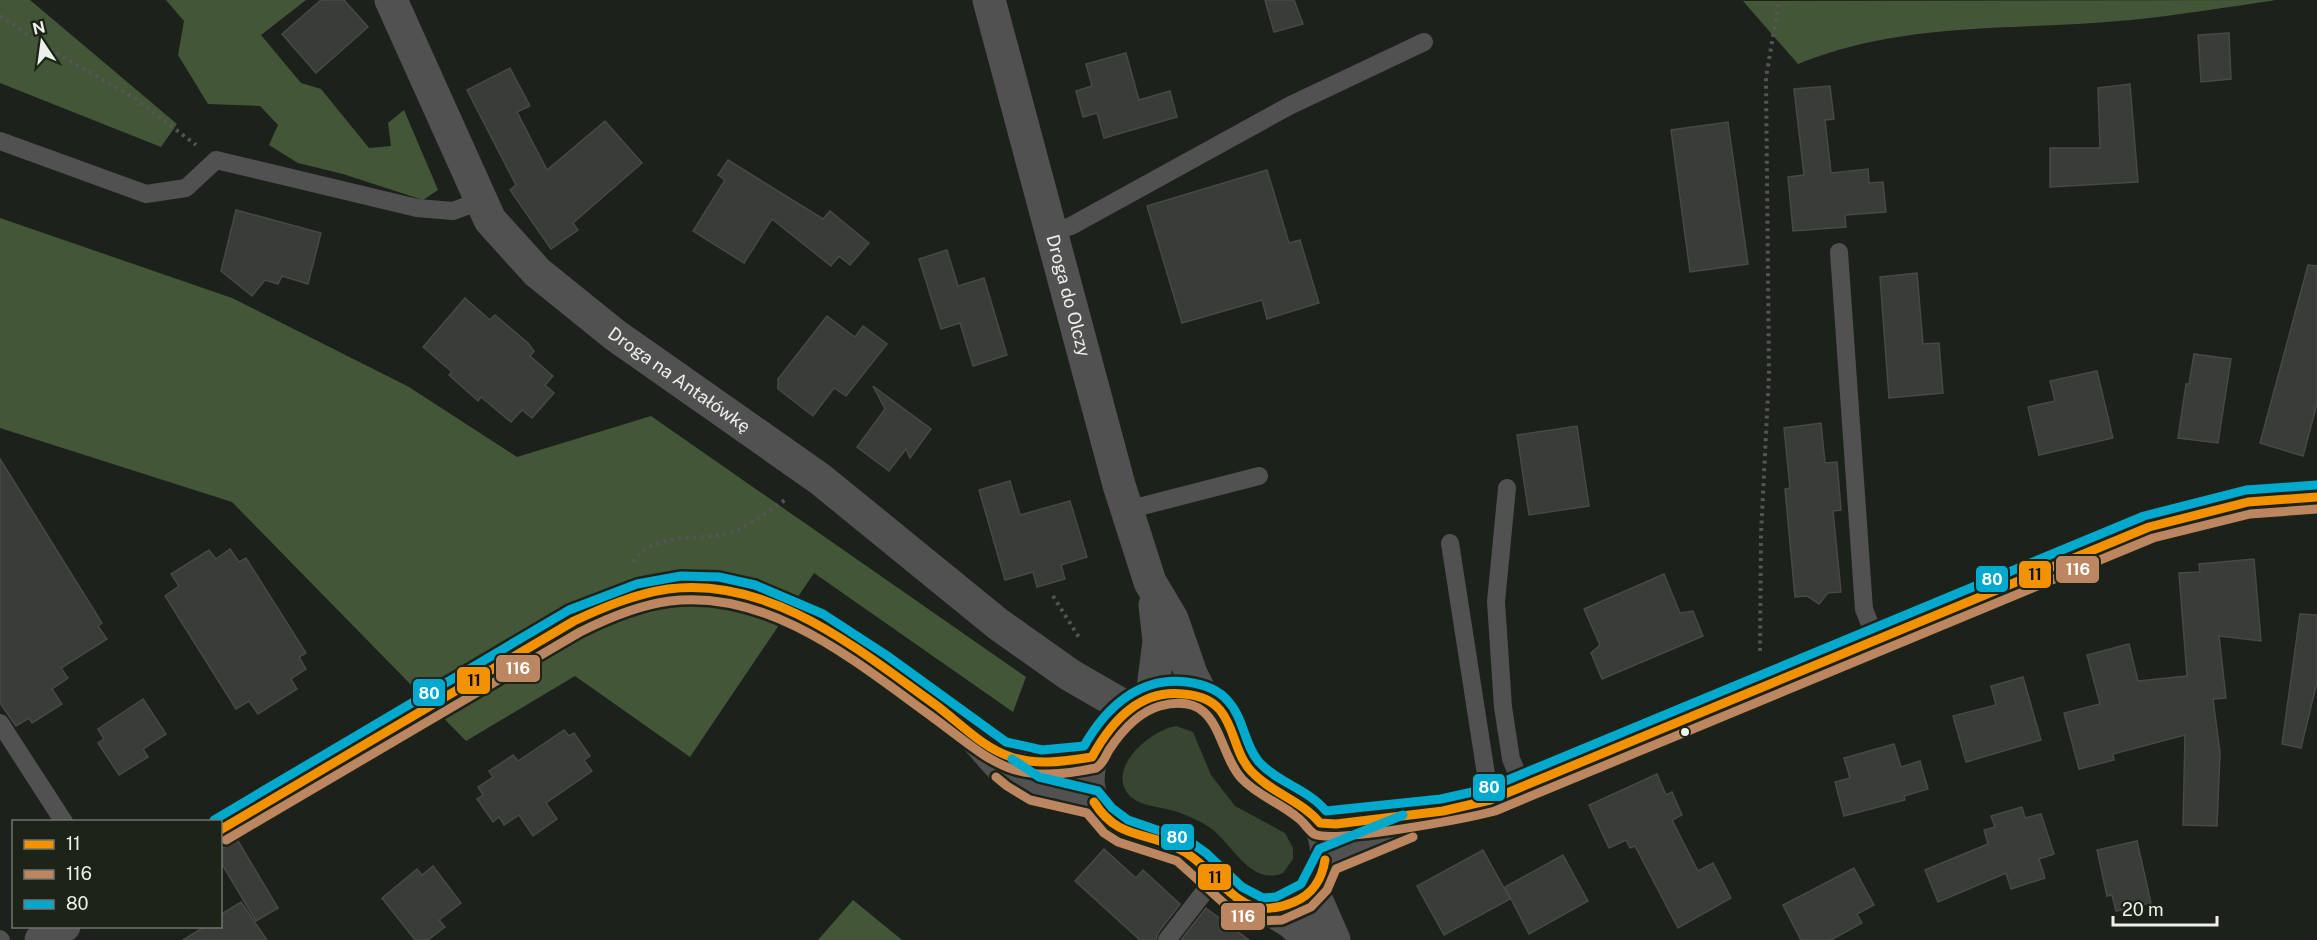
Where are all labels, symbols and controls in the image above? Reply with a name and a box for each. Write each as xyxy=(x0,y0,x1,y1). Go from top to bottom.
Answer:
north arrow xyxy=(12,12,72,72)
text: N xyxy=(31,17,47,39)
street label: Droga do Olczy xyxy=(1042,232,1095,359)
street label: Droga na Antałówkę xyxy=(604,322,755,437)
line badge: 116 xyxy=(2055,555,2100,584)
line badge: 11 xyxy=(2018,560,2052,589)
text: 116 xyxy=(2066,560,2090,579)
line badge: 80 xyxy=(1975,565,2009,593)
text: 11 xyxy=(2028,565,2042,584)
text: 80 xyxy=(1982,570,2003,589)
line badge: 116 xyxy=(495,654,541,683)
text: 116 xyxy=(506,659,530,678)
line badge: 11 xyxy=(456,666,491,695)
text: 11 xyxy=(467,671,481,690)
line badge: 80 xyxy=(412,678,446,707)
text: 80 xyxy=(419,684,440,703)
unlabelled marker xyxy=(1679,726,1691,738)
line badge: 80 xyxy=(1472,773,1506,802)
text: 80 xyxy=(1479,778,1500,797)
legend xyxy=(12,820,222,928)
line badge: 80 xyxy=(1160,823,1195,851)
text: 80 xyxy=(1167,828,1188,847)
text: 11 xyxy=(66,833,81,854)
text: 116 xyxy=(66,863,92,884)
line badge: 11 xyxy=(1197,863,1232,891)
text: 11 xyxy=(1208,868,1222,887)
scale bar xyxy=(2113,889,2216,927)
text: 80 xyxy=(66,893,89,914)
text: 20 m xyxy=(2122,899,2164,920)
line badge: 116 xyxy=(1220,902,1266,931)
text: 116 xyxy=(1231,907,1255,926)

